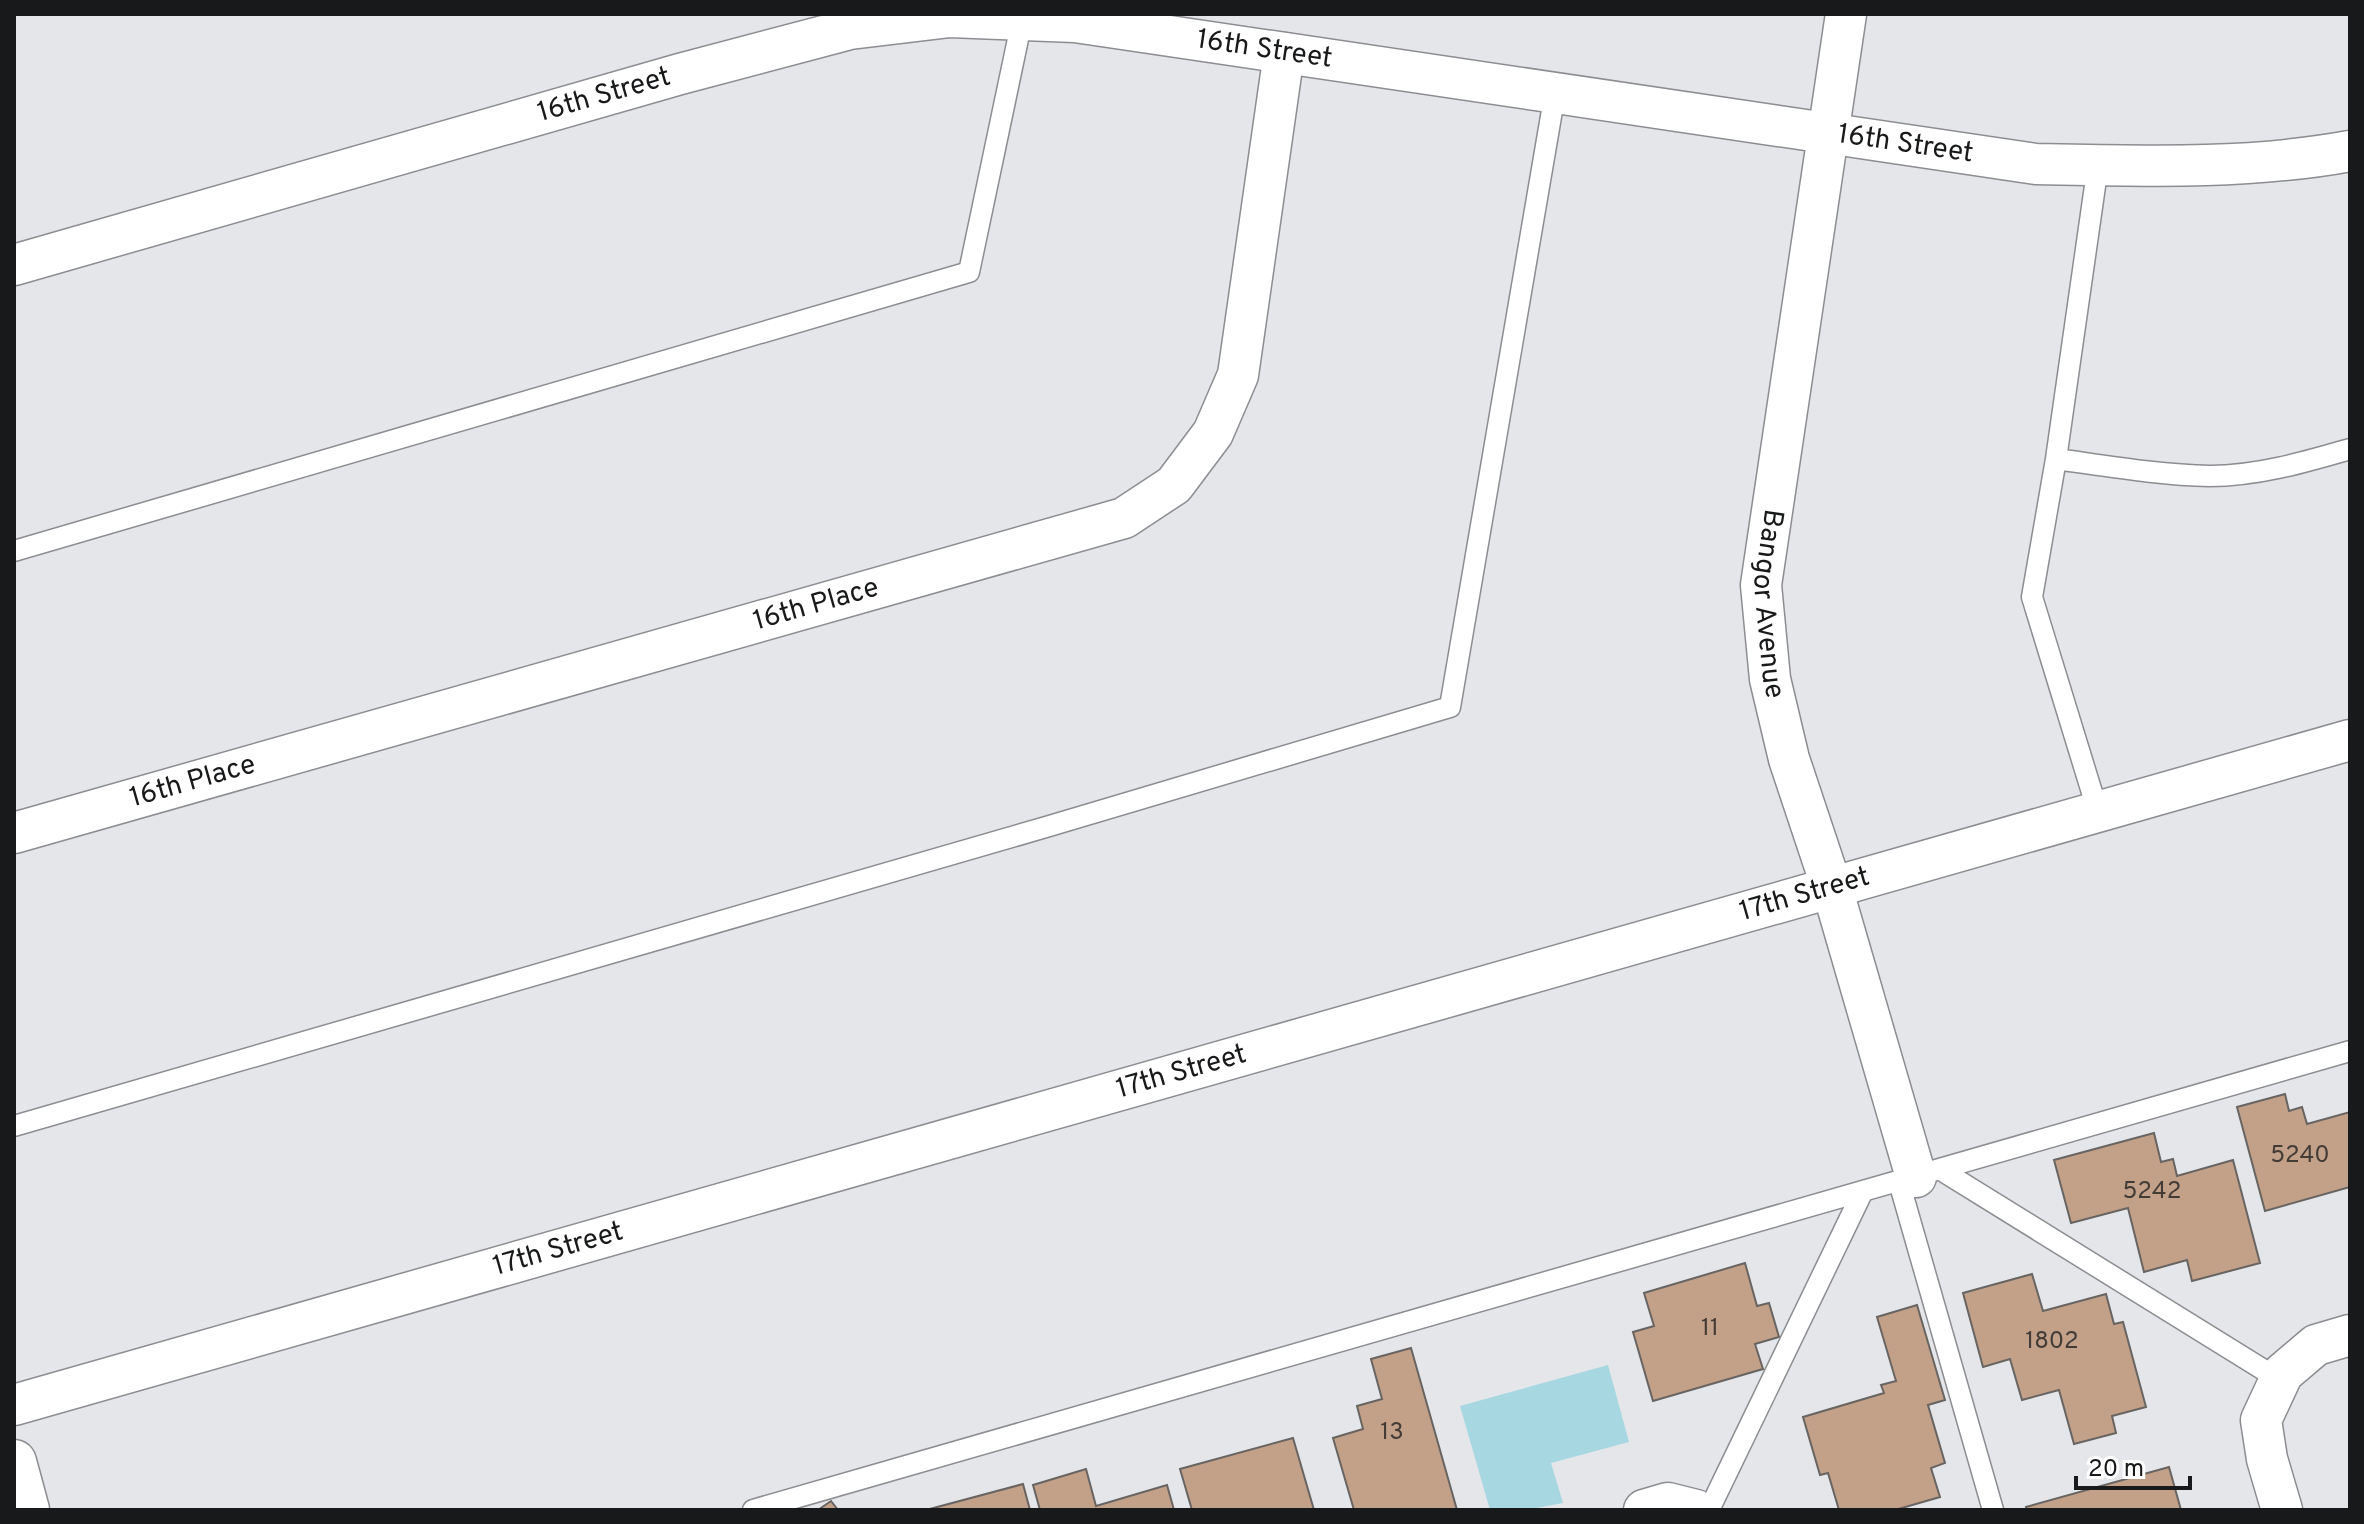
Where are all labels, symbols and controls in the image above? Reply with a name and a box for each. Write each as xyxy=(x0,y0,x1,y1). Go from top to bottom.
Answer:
street label: 16th Street xyxy=(1194,22,1335,78)
street label: 16th Street xyxy=(534,60,675,132)
street label: 16th Street xyxy=(1835,117,1976,173)
street label: Bangor Avenue xyxy=(1743,506,1792,702)
street label: 16th Place xyxy=(749,570,883,640)
street label: 16th Place xyxy=(126,747,260,817)
street label: 17th Street xyxy=(1736,860,1874,931)
street label: 17th Street xyxy=(1112,1037,1251,1108)
house number: 5240 xyxy=(2270,1141,2330,1171)
house number: 5242 xyxy=(2123,1177,2181,1207)
street label: 17th Street xyxy=(489,1214,628,1286)
house number: 11 xyxy=(1701,1314,1719,1344)
house number: 1802 xyxy=(2025,1327,2079,1357)
house number: 13 xyxy=(1380,1418,1404,1448)
scale bar xyxy=(2076,1440,2190,1490)
text: 20 m xyxy=(2088,1455,2144,1485)

